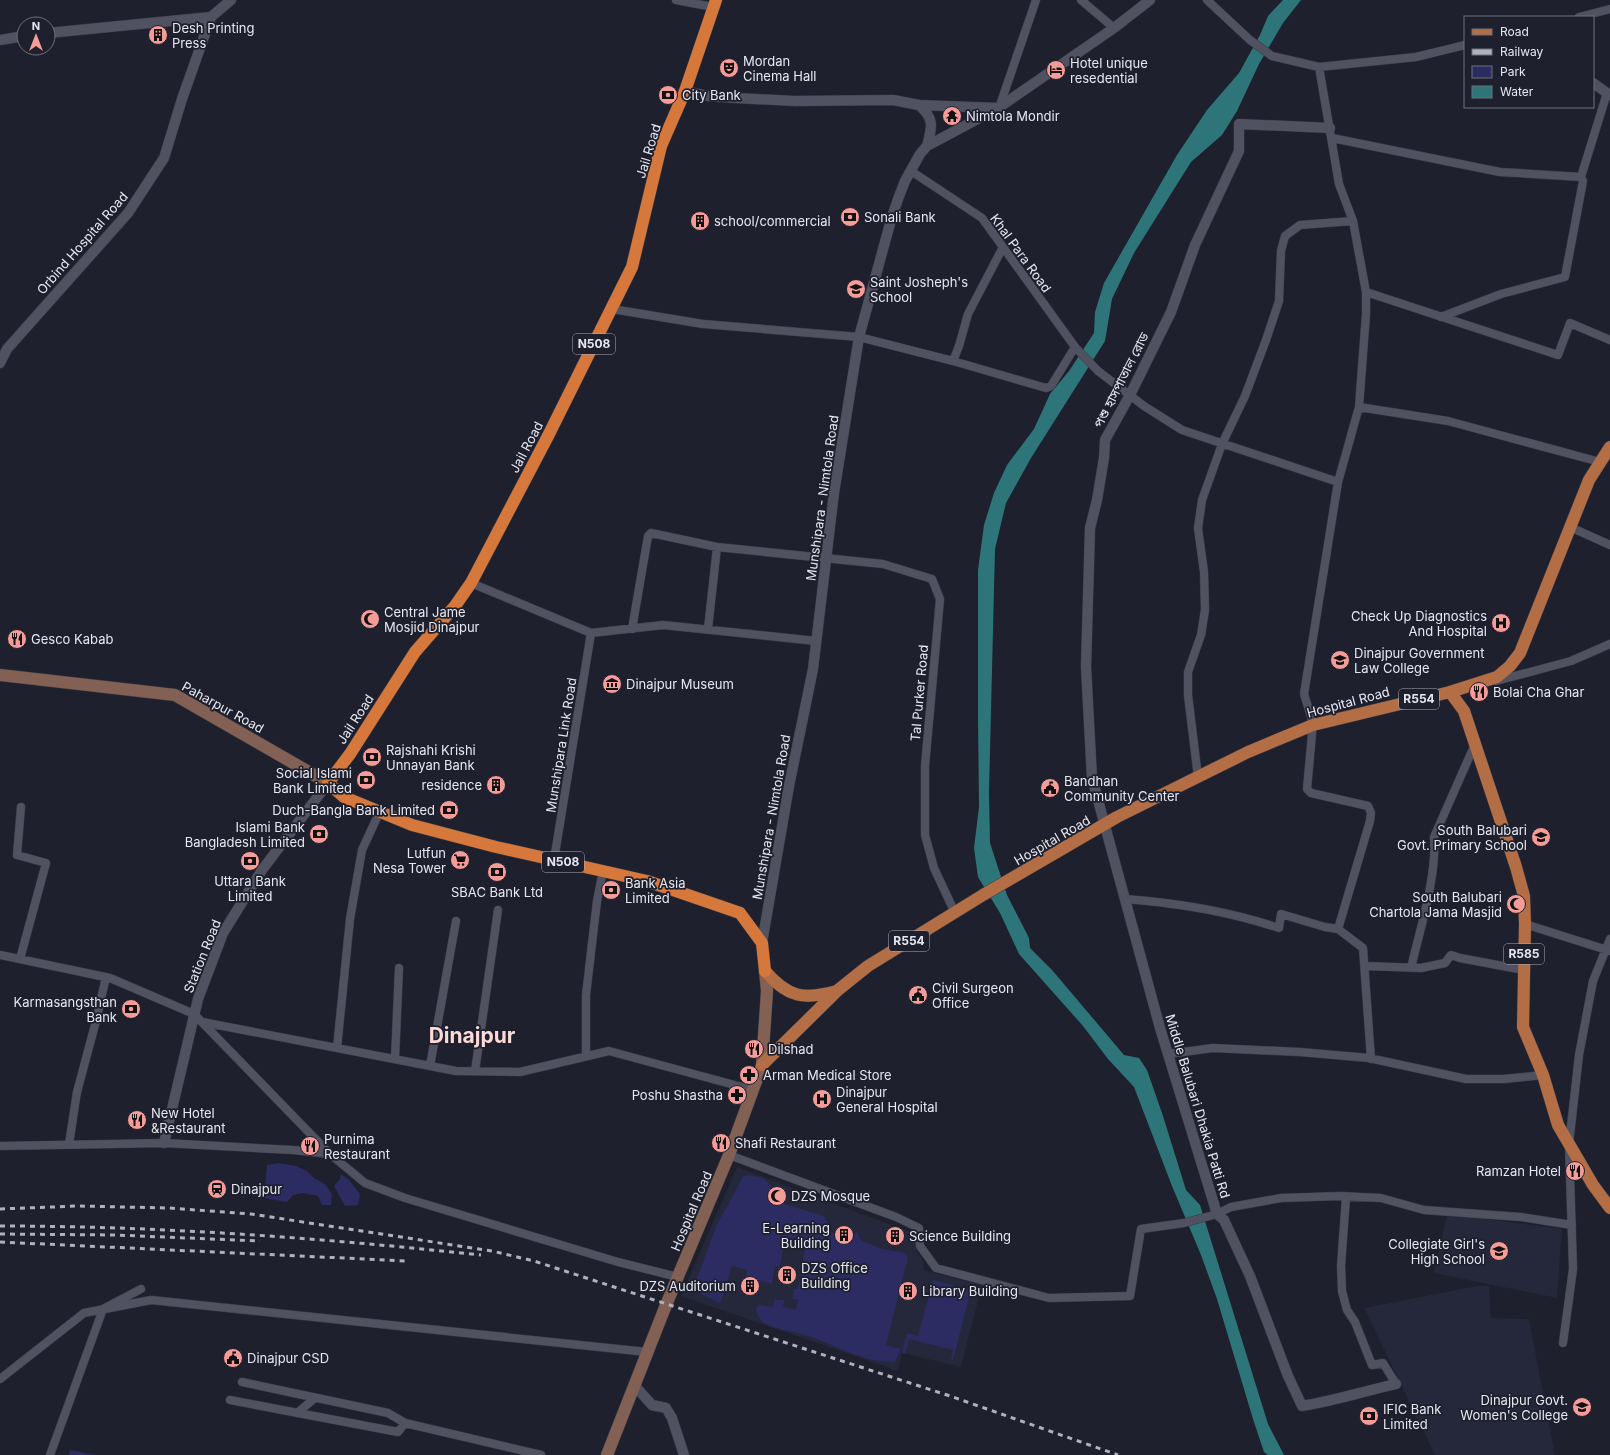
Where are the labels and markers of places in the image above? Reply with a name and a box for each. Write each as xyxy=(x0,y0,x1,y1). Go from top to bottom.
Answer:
place label: Desh Printing Press xyxy=(172,20,254,51)
building icon: Desh Printing Press xyxy=(147,24,169,46)
place label: Mordan Cinema Hall xyxy=(743,53,817,84)
place label: Hotel unique resedential xyxy=(1070,55,1148,86)
theatre icon: Mordan Cinema Hall xyxy=(718,57,740,79)
hotel icon: Hotel unique resedential xyxy=(1045,59,1067,81)
bank icon: City Bank xyxy=(657,84,679,106)
place label: City Bank xyxy=(682,87,741,103)
temple icon: Nimtola Mondir xyxy=(941,105,963,127)
place label: Nimtola Mondir xyxy=(966,108,1060,124)
bank icon: Sonali Bank xyxy=(839,206,861,228)
place label: Sonali Bank xyxy=(864,209,936,225)
building icon: school/commercial xyxy=(689,210,711,232)
place label: school/commercial xyxy=(714,213,831,229)
place label: Saint Josheph's School xyxy=(870,274,968,305)
school or university icon: Saint Josheph's School xyxy=(845,278,867,300)
place label: Central Jame Mosjid Dinajpur xyxy=(384,604,480,635)
mosque icon: Central Jame Mosjid Dinajpur xyxy=(359,608,381,630)
place label: Check Up Diagnostics And Hospital xyxy=(1351,608,1487,639)
hospital icon: Check Up Diagnostics And Hospital xyxy=(1490,612,1512,634)
restaurant icon: Gesco Kabab xyxy=(6,628,28,650)
place label: Gesco Kabab xyxy=(31,631,113,647)
place label: Dinajpur Government Law College xyxy=(1354,645,1484,676)
school or university icon: Dinajpur Government Law College xyxy=(1329,649,1351,671)
museum icon: Dinajpur Museum xyxy=(601,673,623,695)
place label: Dinajpur Museum xyxy=(626,676,734,692)
restaurant icon: Bolai Cha Ghar xyxy=(1468,681,1490,703)
place label: Bolai Cha Ghar xyxy=(1493,684,1584,700)
place label: Rajshahi Krishi Unnayan Bank xyxy=(386,742,476,773)
bank icon: Rajshahi Krishi Unnayan Bank xyxy=(361,746,383,768)
place label: Social Islami Bank Limited xyxy=(273,765,352,796)
bank icon: Social Islami Bank Limited xyxy=(355,769,377,791)
place label: Bandhan Community Center xyxy=(1064,773,1180,804)
building icon: residence xyxy=(485,774,507,796)
place label: residence xyxy=(422,777,482,793)
public building icon: Bandhan Community Center xyxy=(1039,777,1061,799)
bank icon: Duch-Bangla Bank Limited xyxy=(438,799,460,821)
place label: Duch-Bangla Bank Limited xyxy=(272,802,435,818)
place label: Islami Bank Bangladesh Limited xyxy=(185,819,305,850)
place label: South Balubari Govt. Primary School xyxy=(1397,822,1527,853)
bank icon: Islami Bank Bangladesh Limited xyxy=(308,823,330,845)
school or university icon: South Balubari Govt. Primary School xyxy=(1530,826,1552,848)
place label: Lutfun Nesa Tower xyxy=(373,845,446,876)
supermarket icon: Lutfun Nesa Tower xyxy=(449,849,471,871)
bank icon: Uttara Bank Limited xyxy=(239,850,261,872)
bank icon: SBAC Bank Ltd xyxy=(486,861,508,883)
place label: Uttara Bank Limited xyxy=(214,873,286,904)
place label: Bank Asia Limited xyxy=(625,875,686,906)
bank icon: Bank Asia Limited xyxy=(600,879,622,901)
place label: SBAC Bank Ltd xyxy=(451,884,543,900)
place label: South Balubari Chartola Jama Masjid xyxy=(1369,889,1502,920)
mosque icon: South Balubari Chartola Jama Masjid xyxy=(1505,893,1527,915)
place label: Civil Surgeon Office xyxy=(932,980,1014,1011)
public building icon: Civil Surgeon Office xyxy=(907,984,929,1006)
place label: Karmasangsthan Bank xyxy=(14,994,117,1025)
bank icon: Karmasangsthan Bank xyxy=(120,998,142,1020)
restaurant icon: Dilshad xyxy=(743,1038,765,1060)
place label: Dilshad xyxy=(768,1041,814,1057)
pharmacy icon: Arman Medical Store xyxy=(738,1064,760,1086)
place label: Arman Medical Store xyxy=(763,1067,892,1083)
pharmacy icon: Poshu Shastha xyxy=(726,1084,748,1106)
place label: Dinajpur General Hospital xyxy=(836,1084,938,1115)
place label: Poshu Shastha xyxy=(632,1087,723,1103)
hospital icon: Dinajpur General Hospital xyxy=(811,1088,833,1110)
place label: New Hotel &Restaurant xyxy=(151,1105,225,1136)
restaurant icon: New Hotel &Restaurant xyxy=(126,1109,148,1131)
place label: Purnima Restaurant xyxy=(324,1131,390,1162)
restaurant icon: Shafi Restaurant xyxy=(710,1132,732,1154)
restaurant icon: Purnima Restaurant xyxy=(299,1135,321,1157)
place label: Shafi Restaurant xyxy=(735,1135,836,1151)
restaurant icon: Ramzan Hotel xyxy=(1564,1160,1586,1182)
place label: Ramzan Hotel xyxy=(1476,1163,1561,1179)
station icon: Dinajpur xyxy=(206,1178,228,1200)
place label: Dinajpur xyxy=(231,1181,282,1197)
mosque icon: DZS Mosque xyxy=(766,1185,788,1207)
place label: DZS Mosque xyxy=(791,1188,870,1204)
place label: E-Learning Building xyxy=(762,1220,830,1251)
building icon: E-Learning Building xyxy=(833,1224,855,1246)
building icon: Science Building xyxy=(884,1225,906,1247)
place label: Science Building xyxy=(909,1228,1011,1244)
place label: Collegiate Girl's High School xyxy=(1388,1236,1485,1267)
school or university icon: Collegiate Girl's High School xyxy=(1488,1240,1510,1262)
place label: DZS Office Building xyxy=(801,1260,868,1291)
building icon: DZS Office Building xyxy=(776,1264,798,1286)
building icon: DZS Auditorium xyxy=(739,1275,761,1297)
place label: DZS Auditorium xyxy=(639,1278,736,1294)
building icon: Library Building xyxy=(897,1280,919,1302)
place label: Library Building xyxy=(922,1283,1018,1299)
public building icon: Dinajpur CSD xyxy=(222,1347,244,1369)
place label: Dinajpur CSD xyxy=(247,1350,329,1366)
place label: Dinajpur Govt. Women's College xyxy=(1460,1392,1568,1423)
school or university icon: Dinajpur Govt. Women's College xyxy=(1571,1396,1593,1418)
place label: IFIC Bank Limited xyxy=(1383,1401,1441,1432)
bank icon: IFIC Bank Limited xyxy=(1358,1405,1380,1427)

